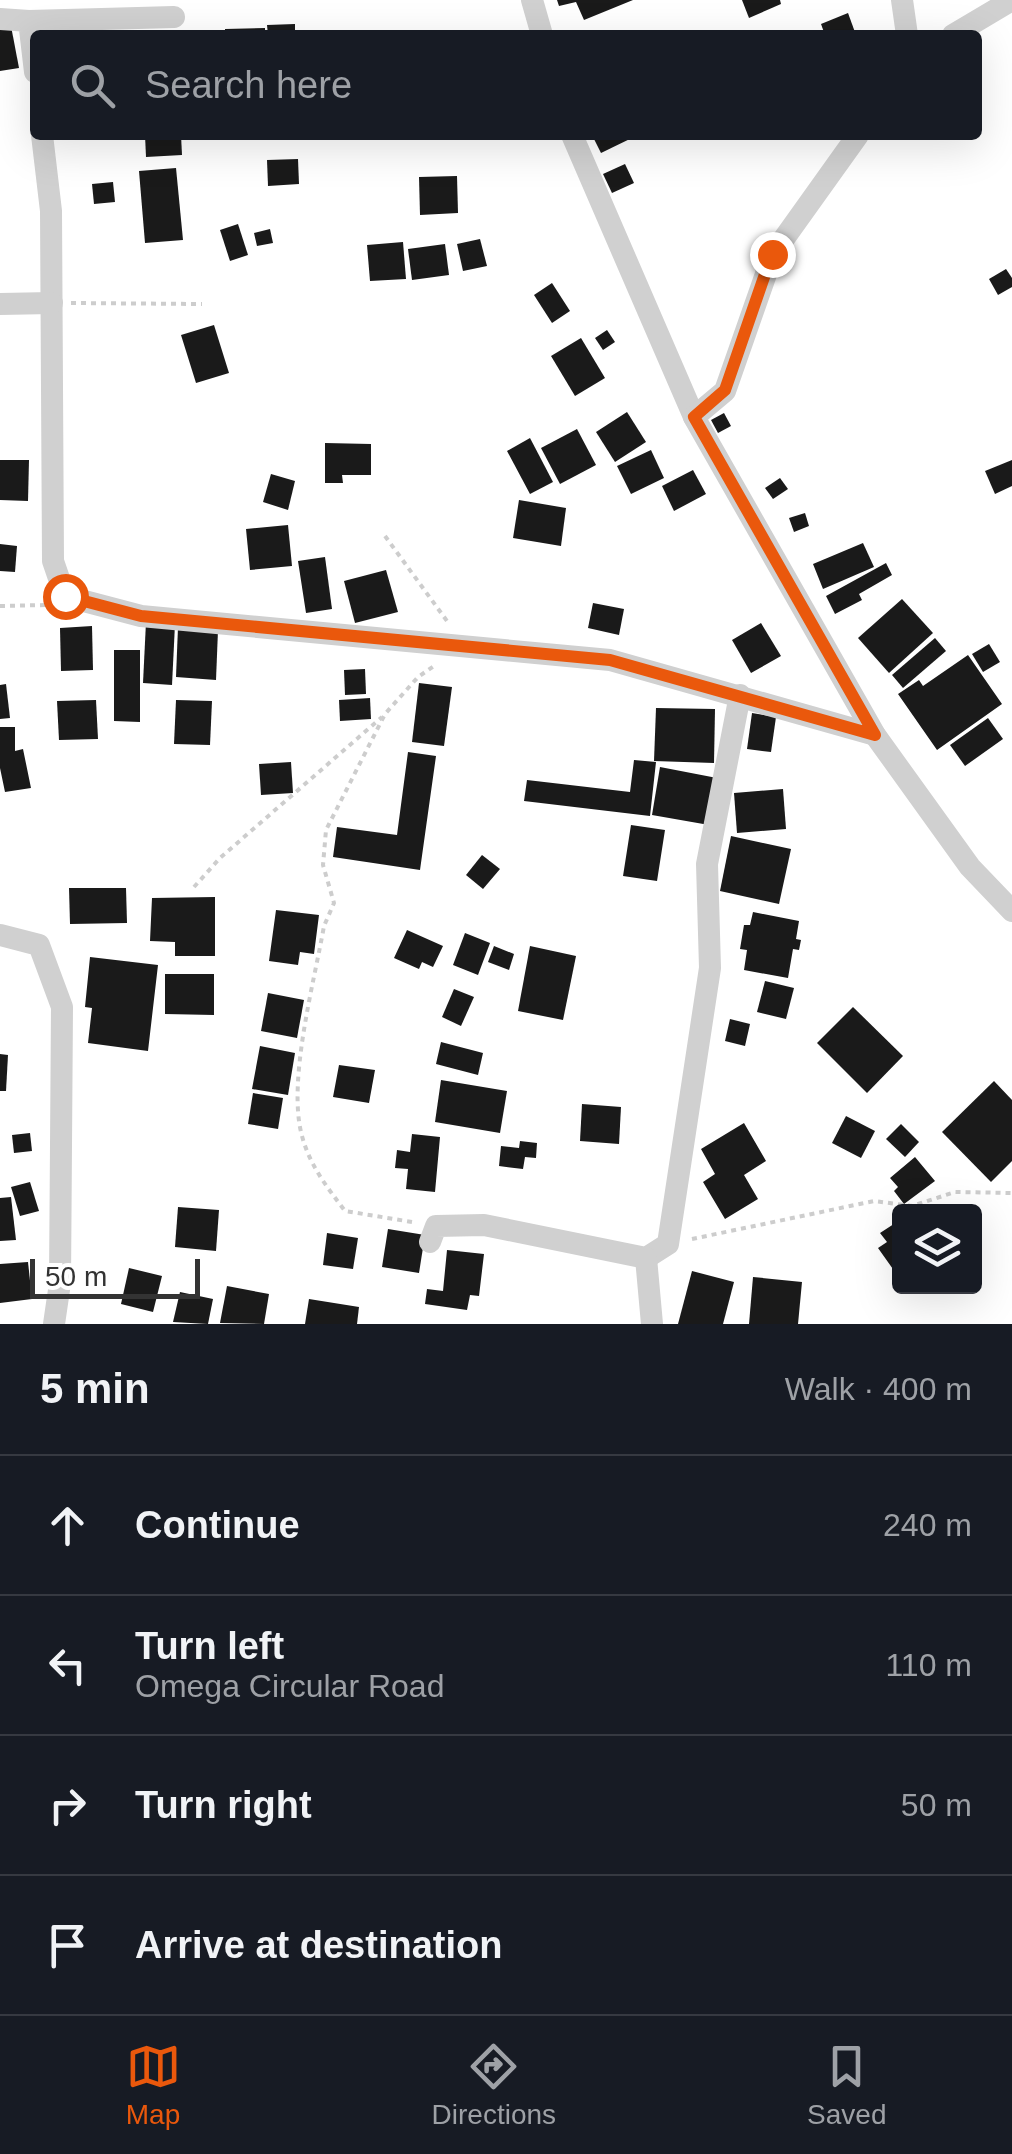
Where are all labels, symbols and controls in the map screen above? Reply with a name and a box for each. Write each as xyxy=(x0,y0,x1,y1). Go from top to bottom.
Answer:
search box xyxy=(30,30,982,140)
icon: search xyxy=(65,58,120,113)
text: Search here xyxy=(145,64,352,106)
route end xyxy=(750,232,796,278)
route start xyxy=(43,574,89,620)
map controls xyxy=(892,1204,982,1294)
button: layers xyxy=(892,1204,982,1294)
scale bar xyxy=(30,1254,200,1298)
text: 50 m xyxy=(45,1261,107,1292)
text: 5 min xyxy=(40,1365,150,1412)
text: Walk · 400 m xyxy=(785,1371,972,1407)
icon: ahead xyxy=(40,1498,95,1553)
text: Continue xyxy=(135,1504,300,1546)
text: 240 m xyxy=(883,1507,972,1543)
text: Turn left xyxy=(135,1625,284,1667)
icon: left xyxy=(40,1638,95,1693)
text: 110 m xyxy=(885,1647,972,1683)
text: Omega Circular Road xyxy=(135,1668,444,1704)
icon: right xyxy=(40,1778,95,1833)
text: Turn right xyxy=(135,1784,312,1826)
text: 50 m xyxy=(901,1787,972,1823)
icon: arrive xyxy=(40,1918,95,1973)
text: Arrive at destination xyxy=(135,1924,502,1966)
tab: Map xyxy=(126,2039,181,2131)
tab: Directions xyxy=(432,2039,556,2131)
tab: Saved xyxy=(807,2039,886,2131)

